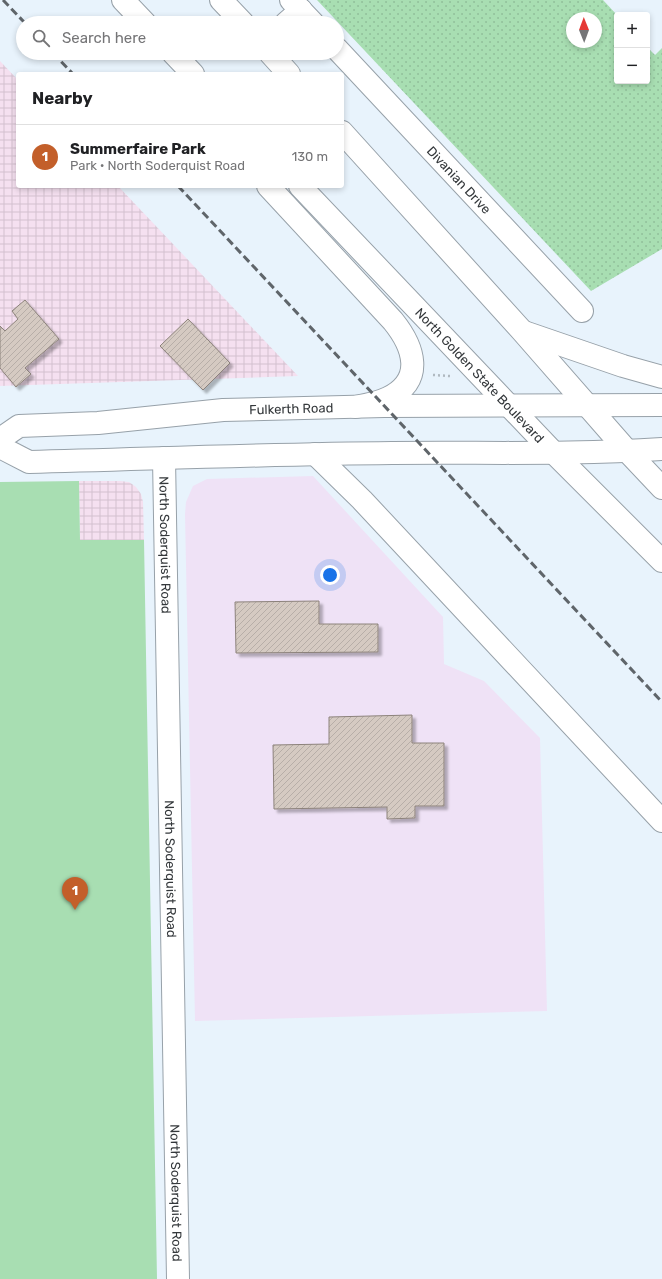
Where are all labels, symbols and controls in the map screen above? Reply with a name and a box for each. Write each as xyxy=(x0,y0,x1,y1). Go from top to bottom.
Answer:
north arrow xyxy=(566,12,602,48)
map controls xyxy=(614,12,650,84)
button: + xyxy=(614,12,650,48)
search box xyxy=(16,16,344,60)
icon: search xyxy=(30,27,52,49)
text: Search here xyxy=(62,29,146,47)
button: − xyxy=(614,48,650,84)
text: Nearby xyxy=(32,88,93,108)
text: Summerfaire Park xyxy=(70,140,206,158)
street label: Divanian Drive xyxy=(424,143,494,217)
text: 1 xyxy=(42,149,48,164)
text: 130 m xyxy=(292,149,328,164)
text: Park · North Soderquist Road xyxy=(70,158,245,173)
street label: North Golden State Boulevard xyxy=(412,305,547,446)
street label: Fulkerth Road xyxy=(249,400,333,417)
street label: North Soderquist Road xyxy=(157,476,174,614)
your location xyxy=(320,565,340,585)
street label: North Soderquist Road xyxy=(162,800,180,938)
pin: 1 xyxy=(62,877,88,910)
street label: North Soderquist Road xyxy=(168,1124,185,1262)

